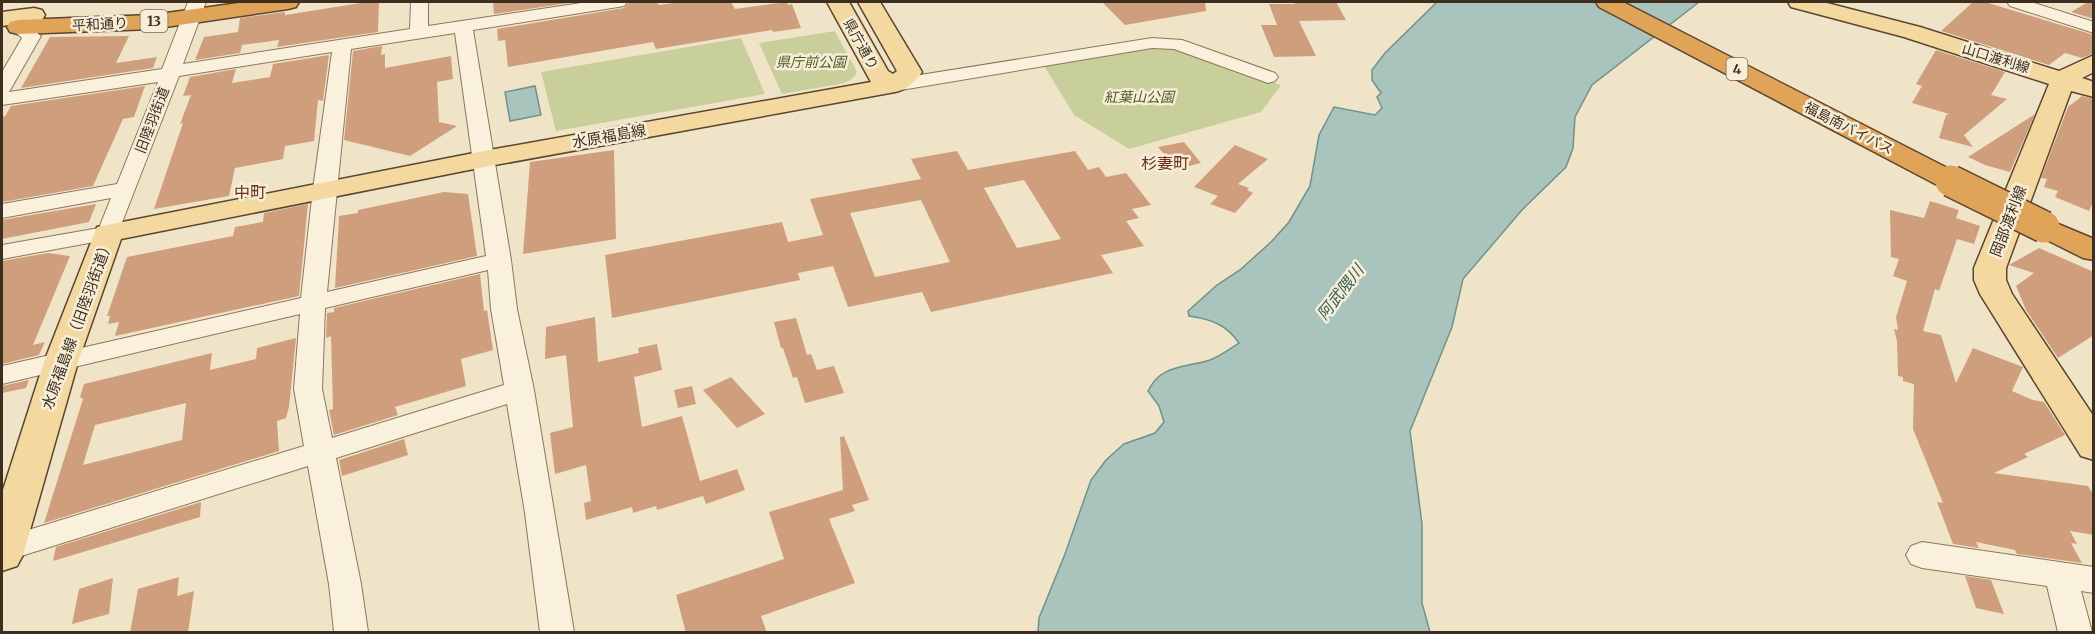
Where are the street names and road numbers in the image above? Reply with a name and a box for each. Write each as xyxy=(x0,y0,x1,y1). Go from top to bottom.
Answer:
road number: 13 xyxy=(140,10,168,32)
street label: 平和通り xyxy=(72,14,128,34)
street label: 県庁通り xyxy=(840,15,882,73)
street label: 山口渡利線 xyxy=(1960,39,2032,77)
road number: 4 xyxy=(1726,58,1748,80)
street label: 旧陸羽街道 xyxy=(131,84,173,156)
street label: 福島南バイパス xyxy=(1801,98,1897,158)
street label: 水原福島線 xyxy=(570,120,648,152)
street label: 岡部渡利線 xyxy=(1986,183,2030,259)
street label: 水原福島線（旧陸羽街道） xyxy=(37,236,117,412)

